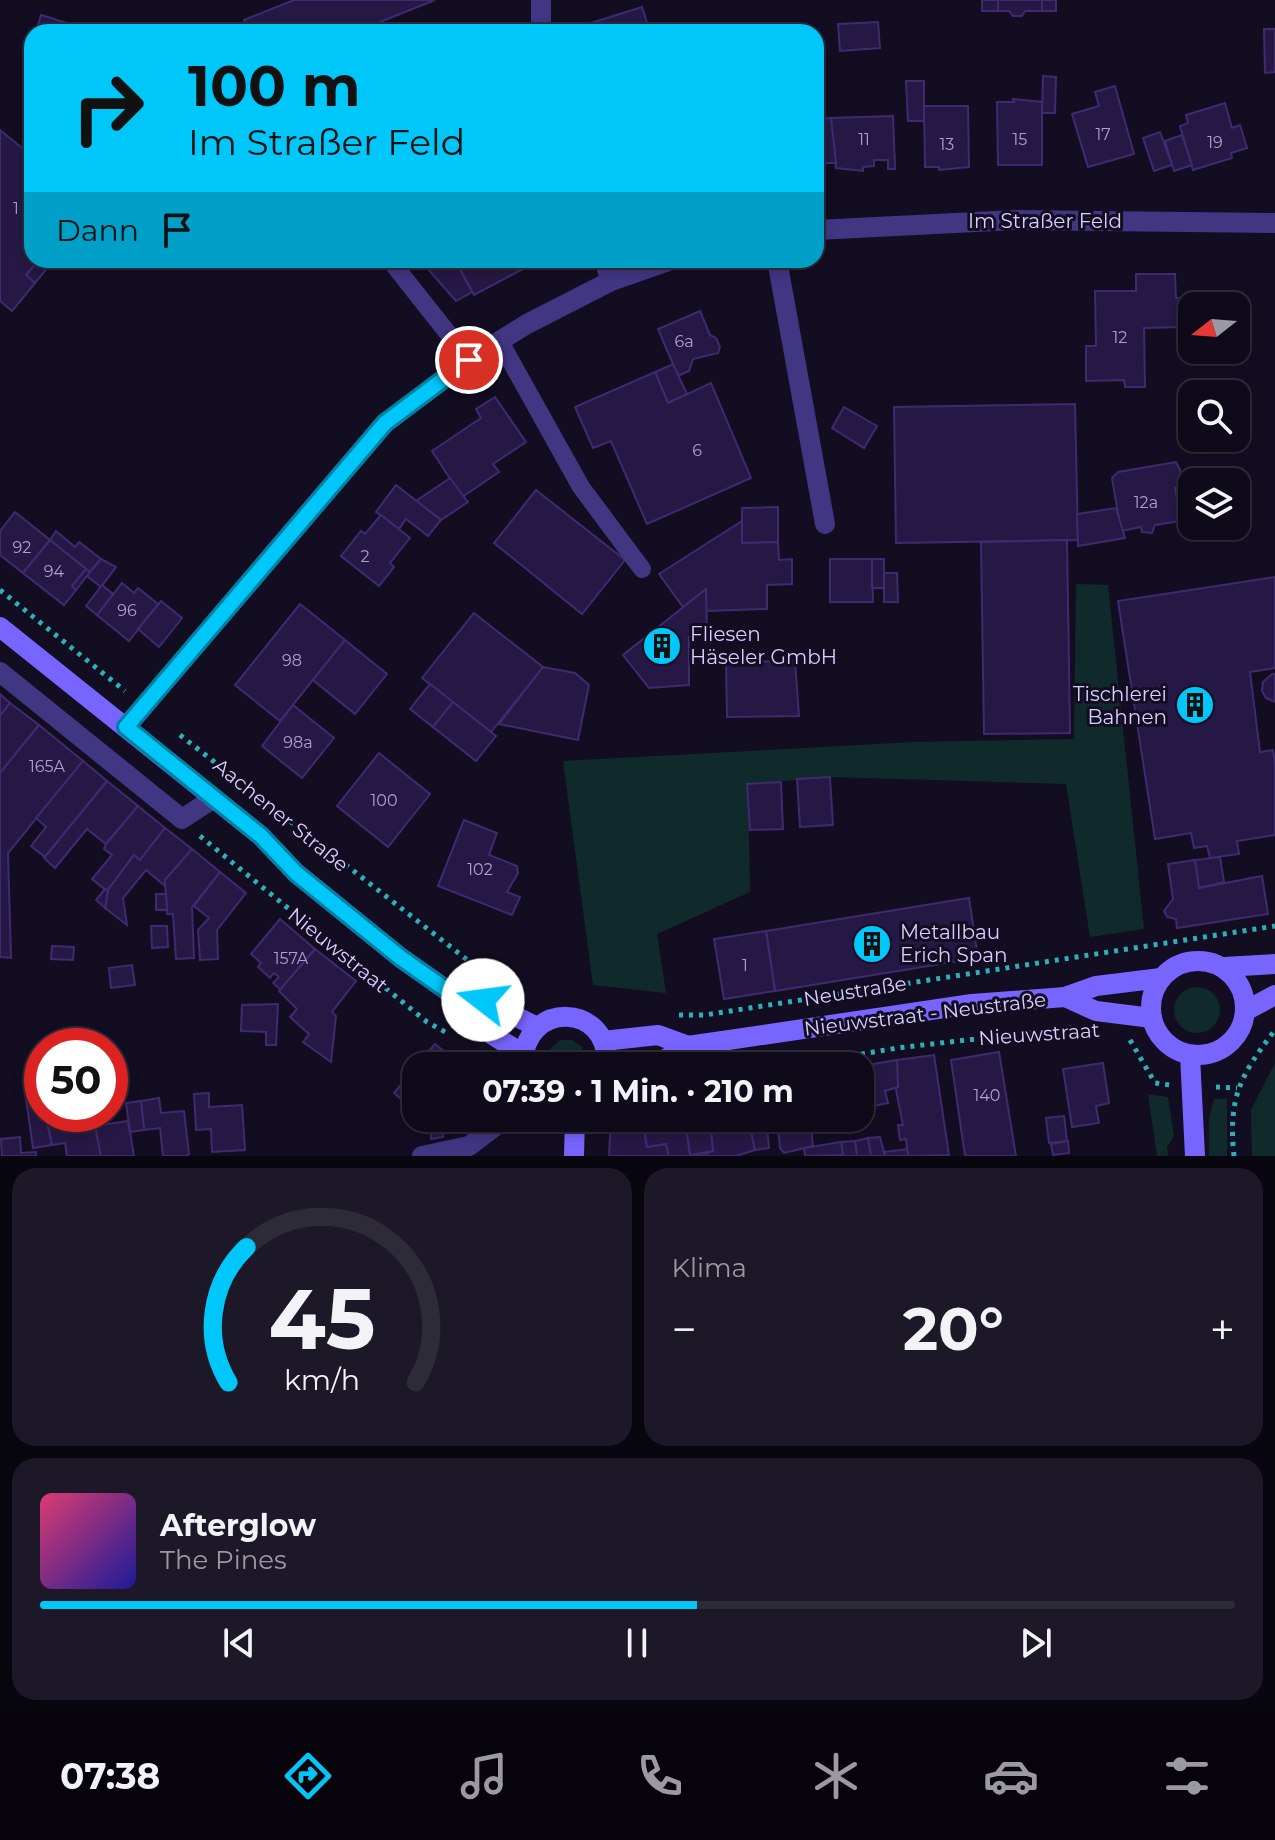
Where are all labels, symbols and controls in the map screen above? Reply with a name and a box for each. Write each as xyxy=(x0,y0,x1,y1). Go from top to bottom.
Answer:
text: 100 m xyxy=(188,52,361,120)
icon: right xyxy=(56,56,160,160)
text: Im Straßer Feld xyxy=(188,120,465,164)
house number: 17 xyxy=(1095,125,1111,144)
house number: 11 xyxy=(858,130,870,149)
house number: 15 xyxy=(1013,130,1027,149)
house number: 19 xyxy=(1207,133,1223,152)
house number: 13 xyxy=(940,135,954,154)
house number: 1 xyxy=(13,199,19,218)
icon: arrive xyxy=(155,208,199,252)
street label: Im Straßer Feld xyxy=(968,209,1122,233)
text: Dann xyxy=(56,212,139,249)
north arrow xyxy=(1178,292,1250,364)
map controls xyxy=(1178,292,1250,540)
pin xyxy=(435,326,503,394)
house number: 12 xyxy=(1113,328,1127,347)
house number: 6a xyxy=(674,332,694,351)
icon: arrive xyxy=(447,338,491,382)
button: search xyxy=(1178,380,1250,452)
house number: 6 xyxy=(692,441,702,460)
button: layers xyxy=(1178,468,1250,540)
house number: 12a xyxy=(1134,493,1158,512)
house number: 92 xyxy=(13,538,31,557)
house number: 2 xyxy=(360,547,370,566)
house number: 94 xyxy=(44,562,65,581)
house number: 96 xyxy=(117,601,137,620)
place label: Fliesen Häseler GmbH xyxy=(690,622,837,669)
building icon: Fliesen Häseler GmbH xyxy=(641,625,683,667)
house number: 98 xyxy=(282,651,302,670)
place label: Tischlerei Bahnen xyxy=(1073,682,1167,729)
building icon: Tischlerei Bahnen xyxy=(1174,684,1216,726)
house number: 98a xyxy=(283,733,313,752)
street label: Aachener Straße xyxy=(209,753,353,877)
house number: 165A xyxy=(29,757,66,776)
house number: 100 xyxy=(371,791,397,810)
house number: 102 xyxy=(467,860,493,879)
street label: Nieuwstraat xyxy=(283,902,393,998)
place label: Metallbau Erich Span xyxy=(900,920,1008,967)
building icon: Metallbau Erich Span xyxy=(851,923,893,965)
house number: 157A xyxy=(274,949,309,968)
house number: 1 xyxy=(742,956,748,975)
position arrow xyxy=(441,958,525,1042)
street label: Neustraße xyxy=(802,971,908,1011)
street label: Nieuwstraat - Neustraße xyxy=(803,987,1047,1041)
street label: Nieuwstraat xyxy=(978,1018,1100,1050)
speed limit sign: 50 xyxy=(24,1028,128,1132)
text: 07:39 · 1 Min. · 210 m xyxy=(482,1073,794,1110)
house number: 140 xyxy=(974,1086,1000,1105)
text: Klima xyxy=(672,1252,747,1284)
text: 45 xyxy=(268,1268,375,1370)
text: 20° xyxy=(903,1292,1004,1365)
text: − xyxy=(672,1302,697,1356)
text: + xyxy=(1210,1302,1235,1356)
text: km/h xyxy=(284,1362,360,1397)
text: Afterglow xyxy=(160,1507,316,1544)
text: The Pines xyxy=(160,1544,287,1576)
icon: previous xyxy=(217,1621,261,1665)
icon: pause xyxy=(615,1621,659,1665)
icon: next xyxy=(1014,1621,1058,1665)
icon: directions xyxy=(280,1748,336,1804)
icon: music xyxy=(456,1748,512,1804)
icon: phone xyxy=(632,1748,688,1804)
icon: climate xyxy=(808,1748,864,1804)
icon: car xyxy=(983,1748,1039,1804)
icon: filters xyxy=(1159,1748,1215,1804)
text: 07:38 xyxy=(60,1754,160,1798)

